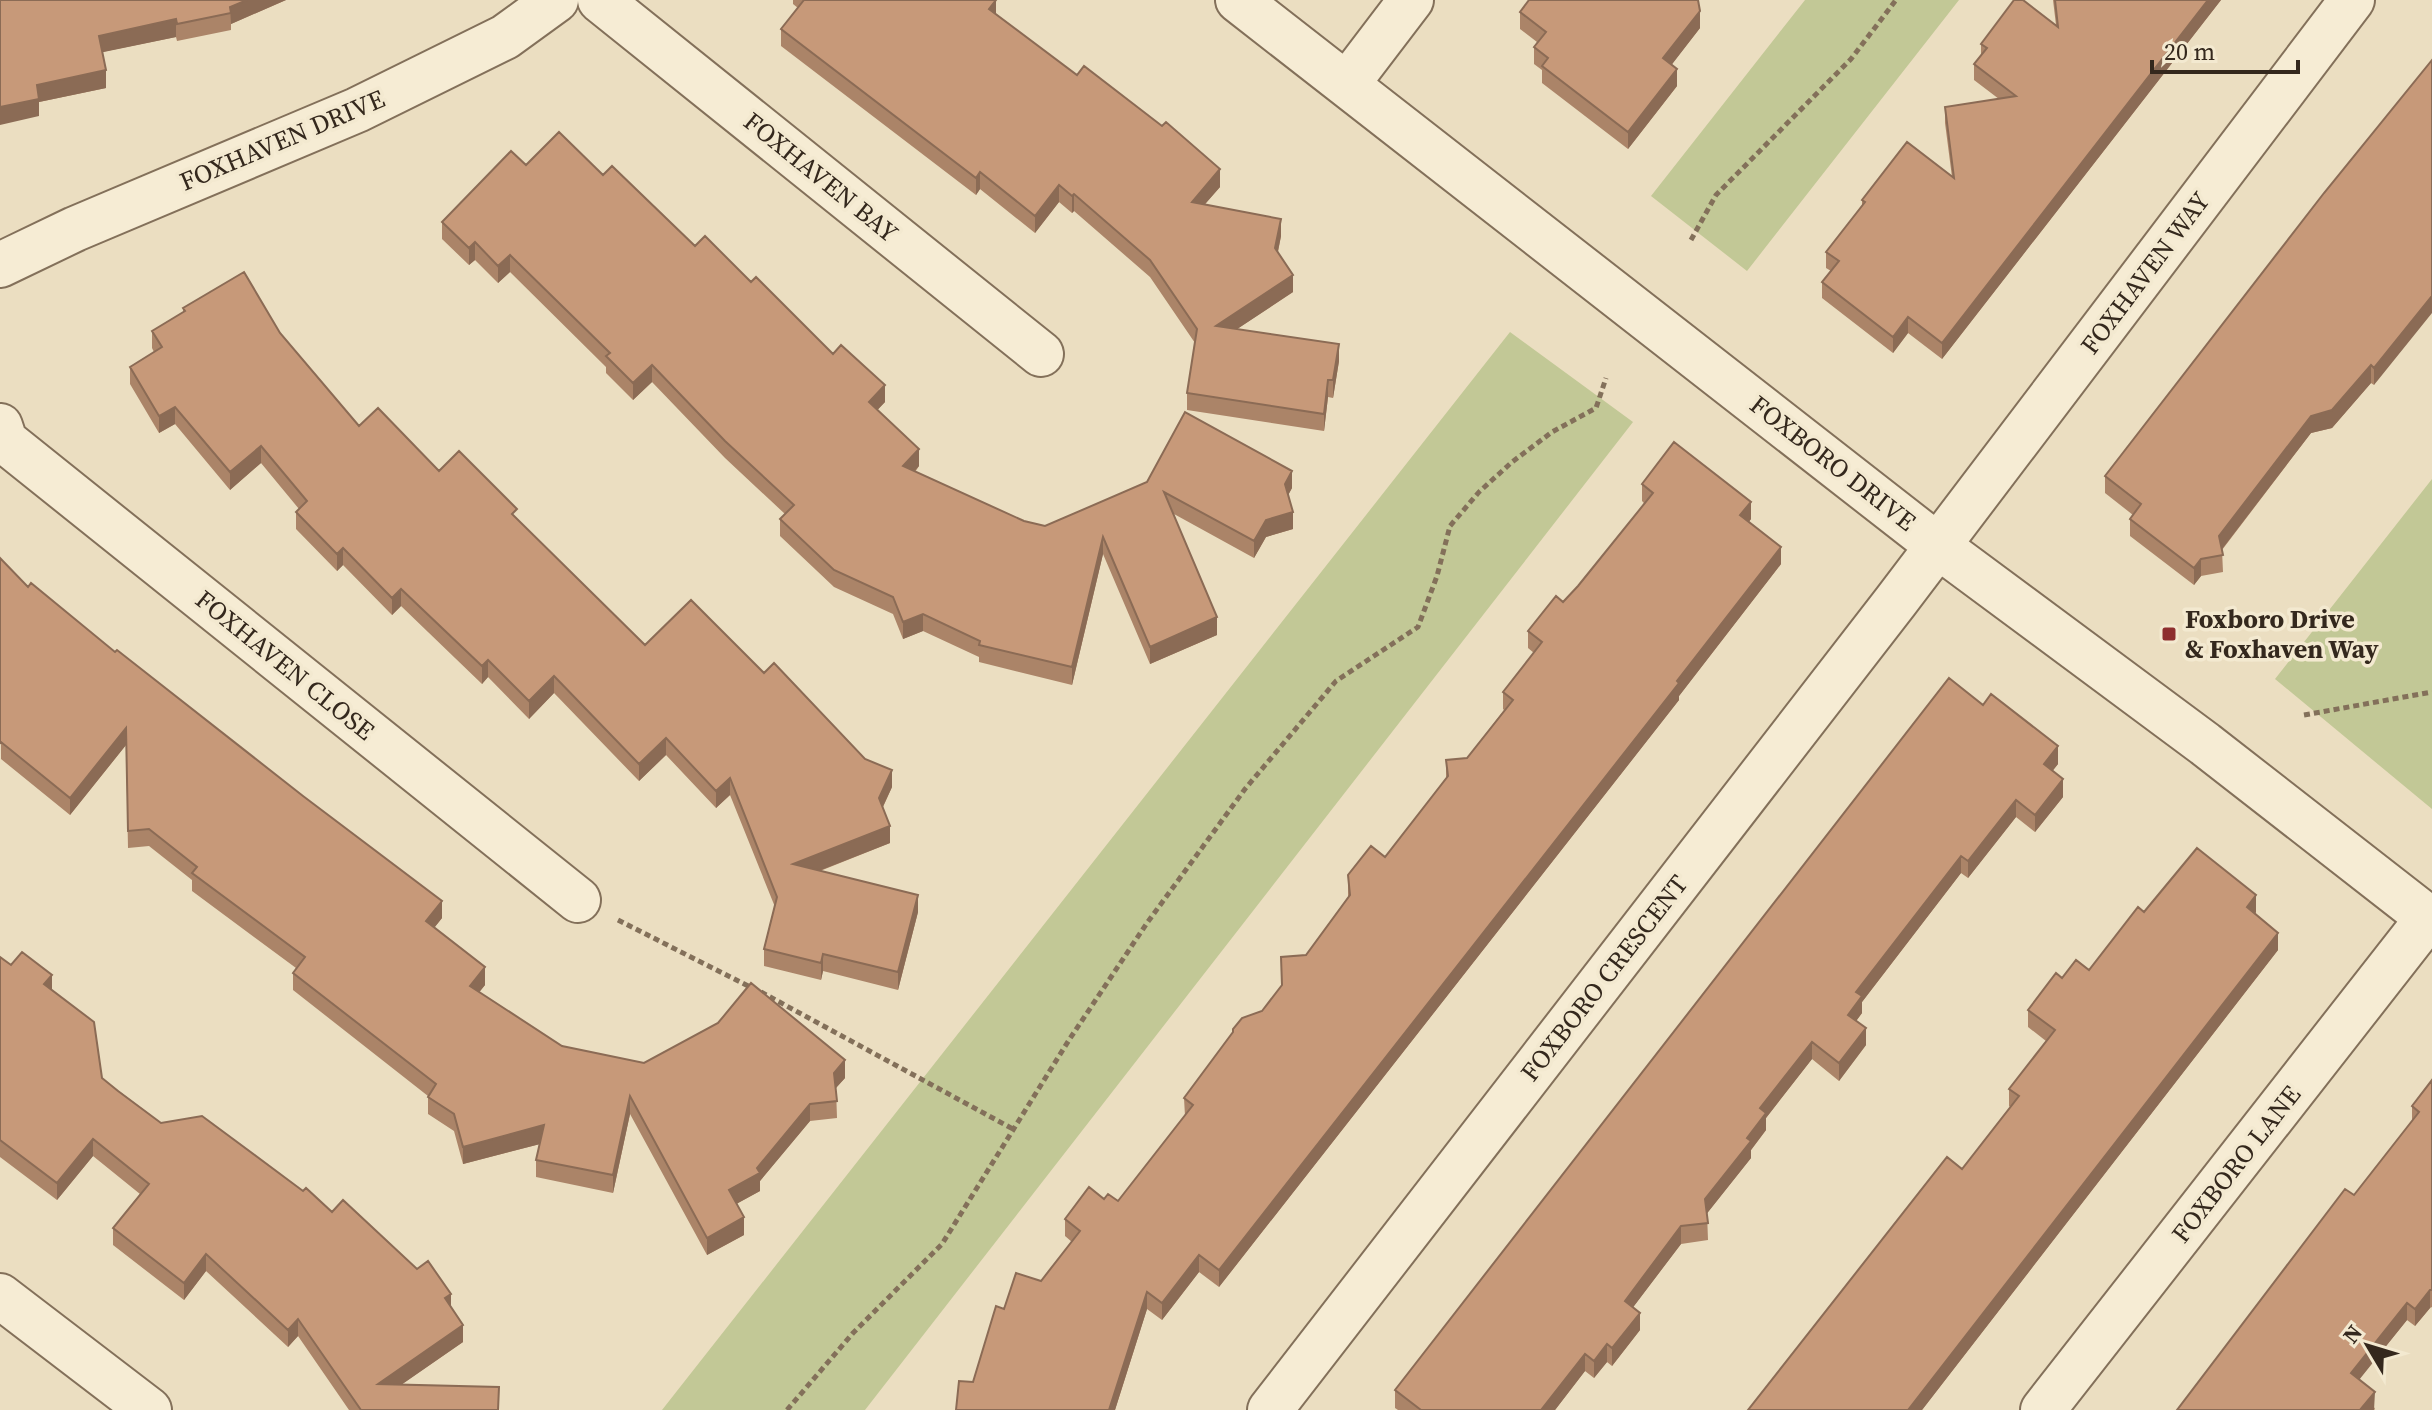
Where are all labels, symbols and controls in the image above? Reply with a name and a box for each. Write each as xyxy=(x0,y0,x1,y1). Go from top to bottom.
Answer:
scale bar xyxy=(2152,24,2298,74)
text: 20 m xyxy=(2164,35,2215,68)
street label: FOXHAVEN DRIVE xyxy=(174,81,390,199)
street label: FOXHAVEN BAY xyxy=(736,103,906,251)
street label: FOXHAVEN WAY xyxy=(2072,184,2218,362)
street label: FOXBORO DRIVE xyxy=(1743,387,1923,539)
street label: FOXHAVEN CLOSE xyxy=(188,582,382,748)
place label: Foxboro Drive & Foxhaven Way xyxy=(2185,601,2379,667)
marker: Foxboro Drive & Foxhaven Way xyxy=(2160,625,2178,643)
street label: FOXBORO CRESCENT xyxy=(1512,867,1696,1089)
street label: FOXBORO LANE xyxy=(2163,1078,2309,1250)
north arrow xyxy=(2328,1306,2408,1386)
text: N xyxy=(2335,1318,2369,1349)

